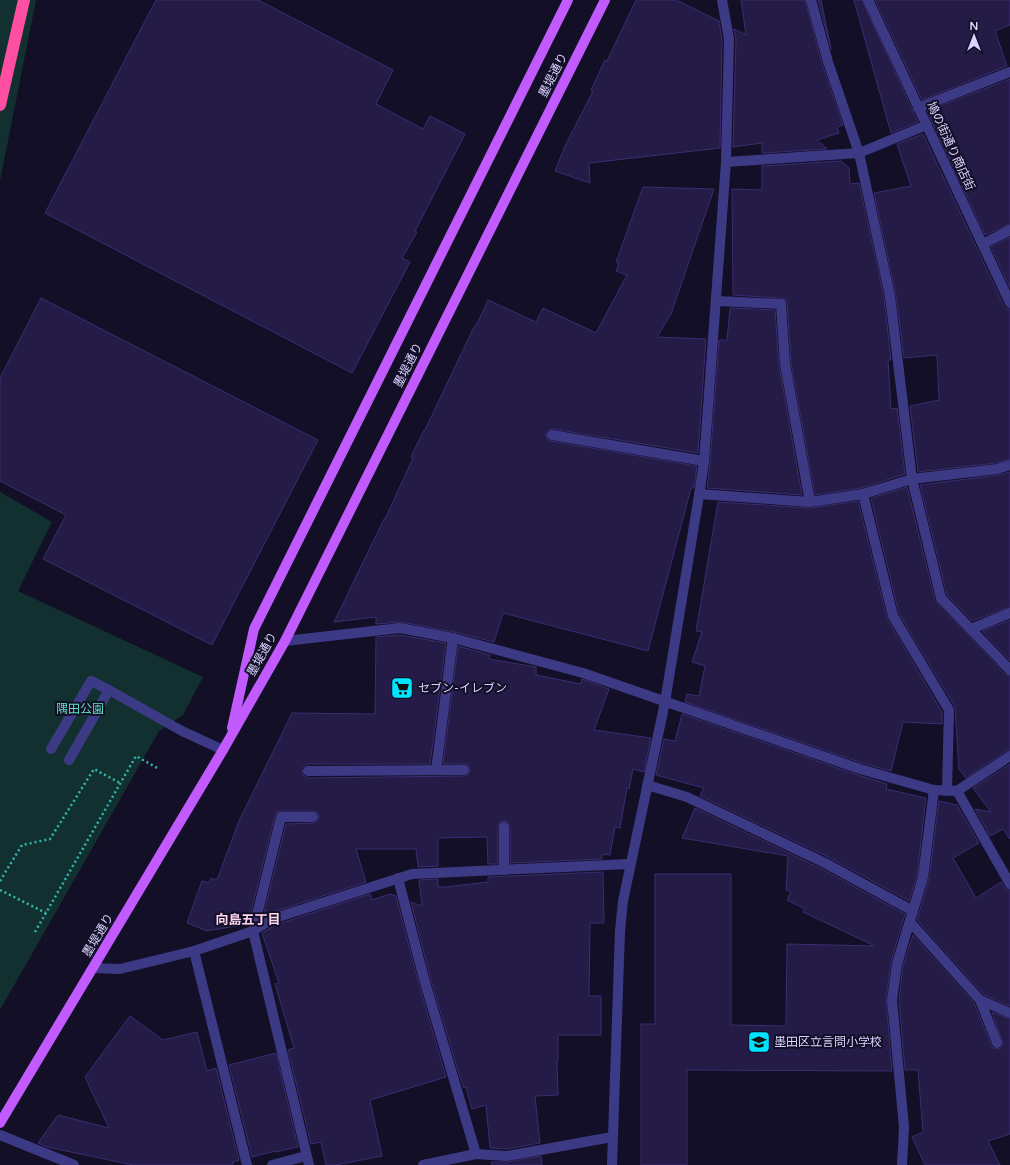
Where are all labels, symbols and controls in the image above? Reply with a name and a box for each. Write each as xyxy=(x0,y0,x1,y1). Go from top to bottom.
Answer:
north arrow xyxy=(954,16,994,56)
text: N xyxy=(970,20,978,33)
street label: 墨堤通り xyxy=(536,50,570,100)
street label: 鳩の街通り商店街 xyxy=(924,100,978,192)
street label: 墨堤通り xyxy=(391,340,425,390)
street label: 墨堤通り xyxy=(244,630,280,678)
supermarket icon: セブン-イレブン xyxy=(389,675,415,701)
place label: セブン-イレブン xyxy=(418,681,507,695)
park label: 隅田公園 xyxy=(56,702,104,716)
street label: 墨堤通り xyxy=(80,911,116,959)
district label: 向島五丁目 xyxy=(215,912,281,928)
school or university icon: 墨田区立言問小学校 xyxy=(746,1029,772,1055)
place label: 墨田区立言問小学校 xyxy=(774,1035,882,1049)

